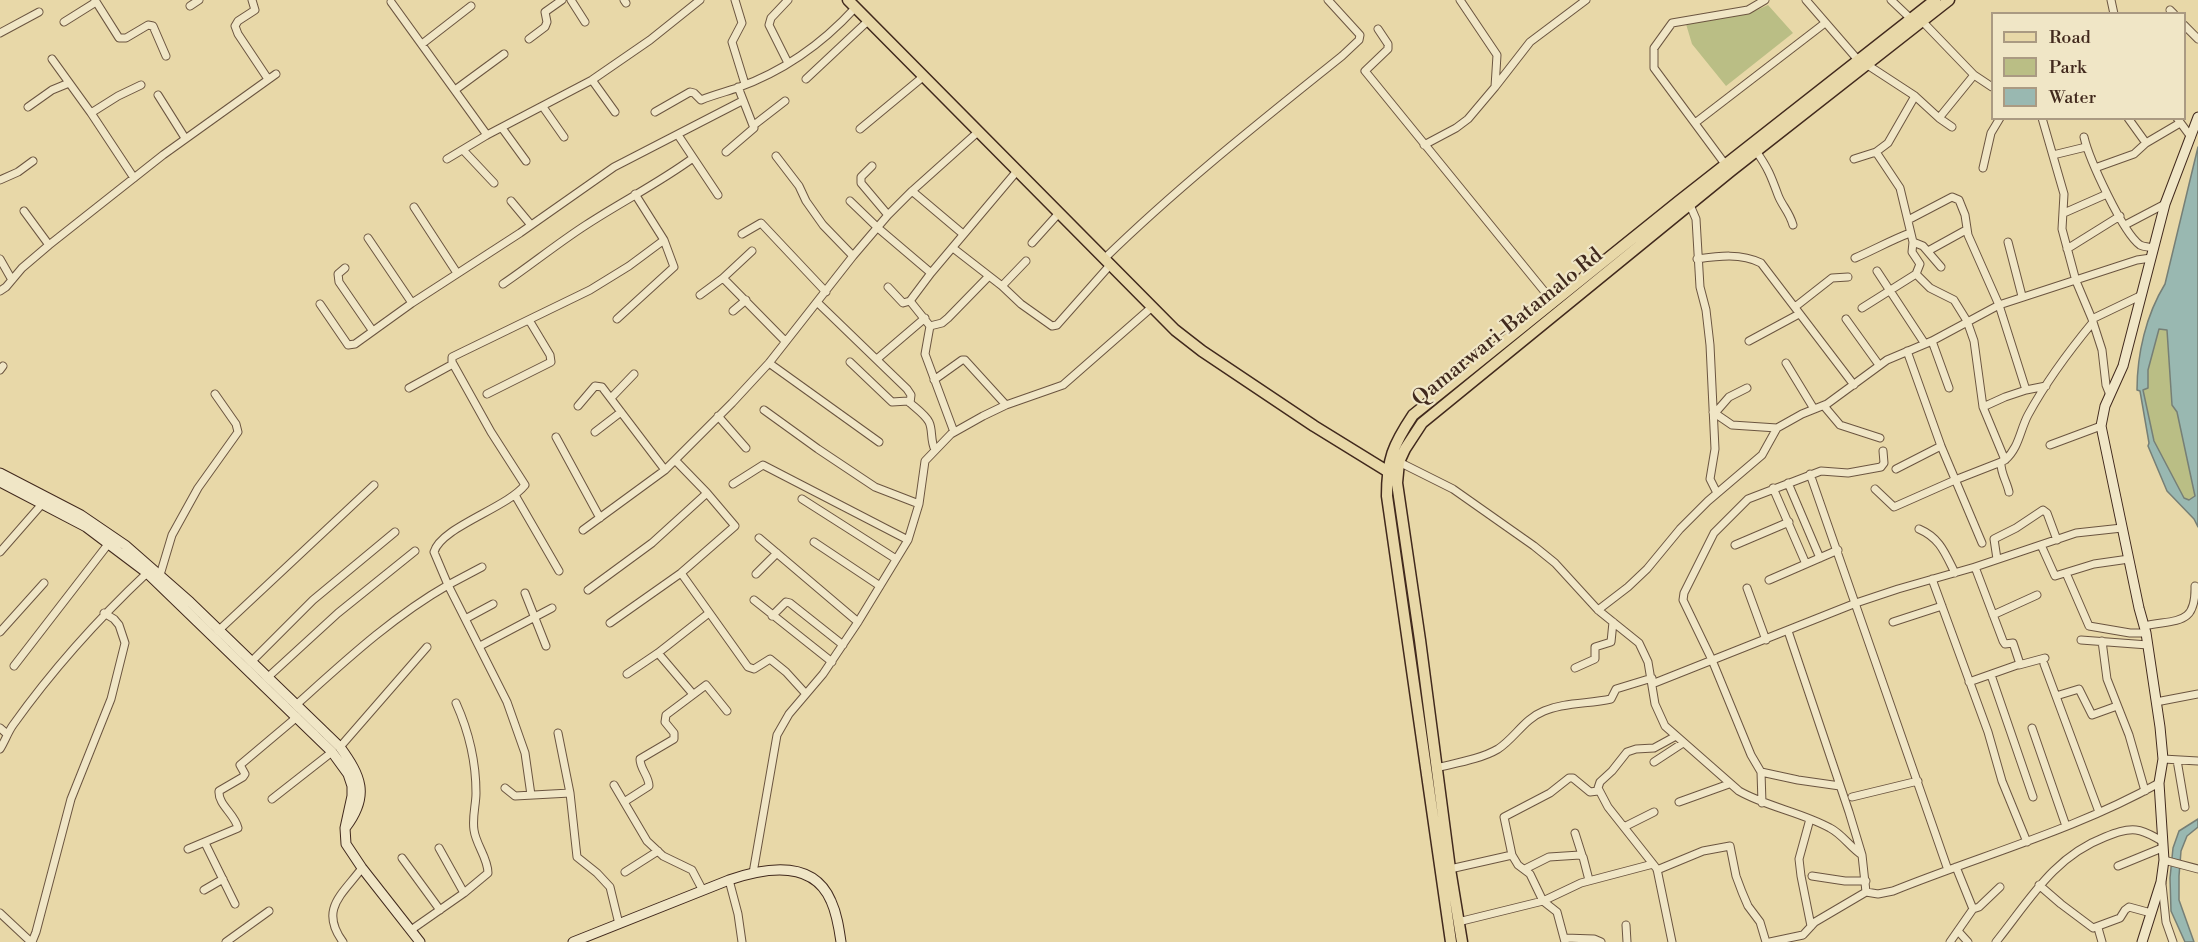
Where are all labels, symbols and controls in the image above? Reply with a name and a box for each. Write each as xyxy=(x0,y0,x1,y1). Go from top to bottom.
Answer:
legend xyxy=(1991,12,2186,120)
text: Road xyxy=(2049,26,2091,49)
text: Park xyxy=(2049,56,2086,79)
text: Water xyxy=(2049,86,2096,109)
street label: Qamarwari-Batamalo Rd xyxy=(1408,243,1608,413)

